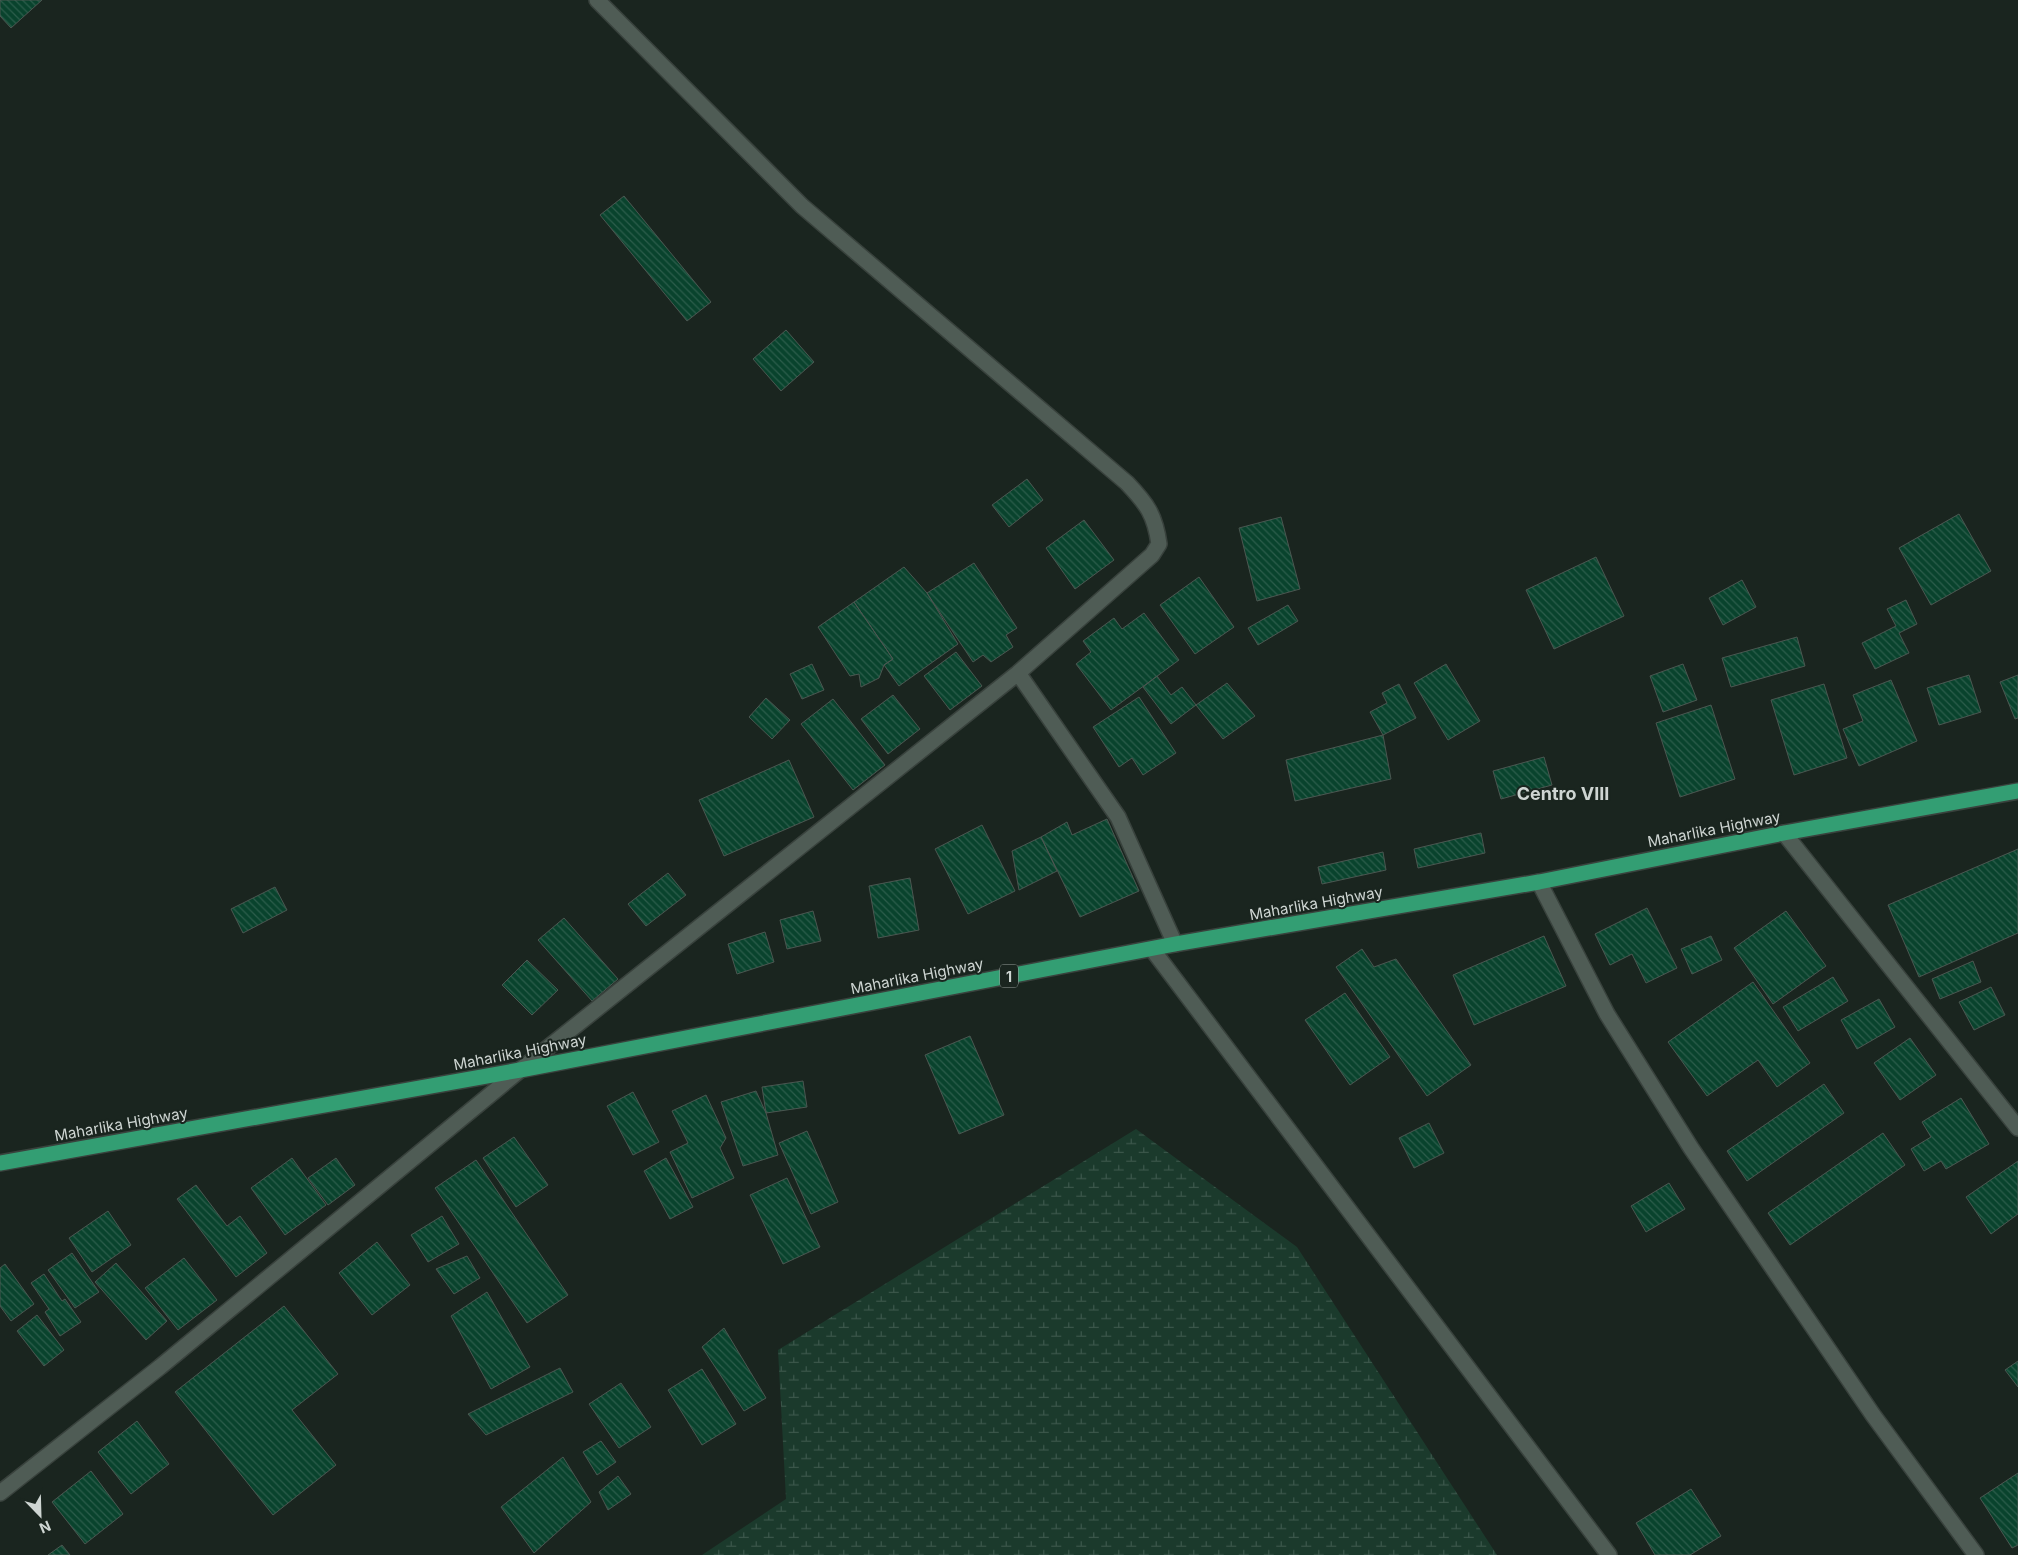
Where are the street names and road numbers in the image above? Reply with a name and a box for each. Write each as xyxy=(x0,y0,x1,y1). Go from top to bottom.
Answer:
street label: Maharlika Highway xyxy=(1646,807,1783,851)
street label: Maharlika Highway xyxy=(1248,882,1385,924)
street label: Maharlika Highway xyxy=(849,954,986,998)
road number: 1 xyxy=(1000,964,1018,988)
street label: Maharlika Highway xyxy=(452,1030,589,1074)
street label: Maharlika Highway xyxy=(53,1103,190,1145)

